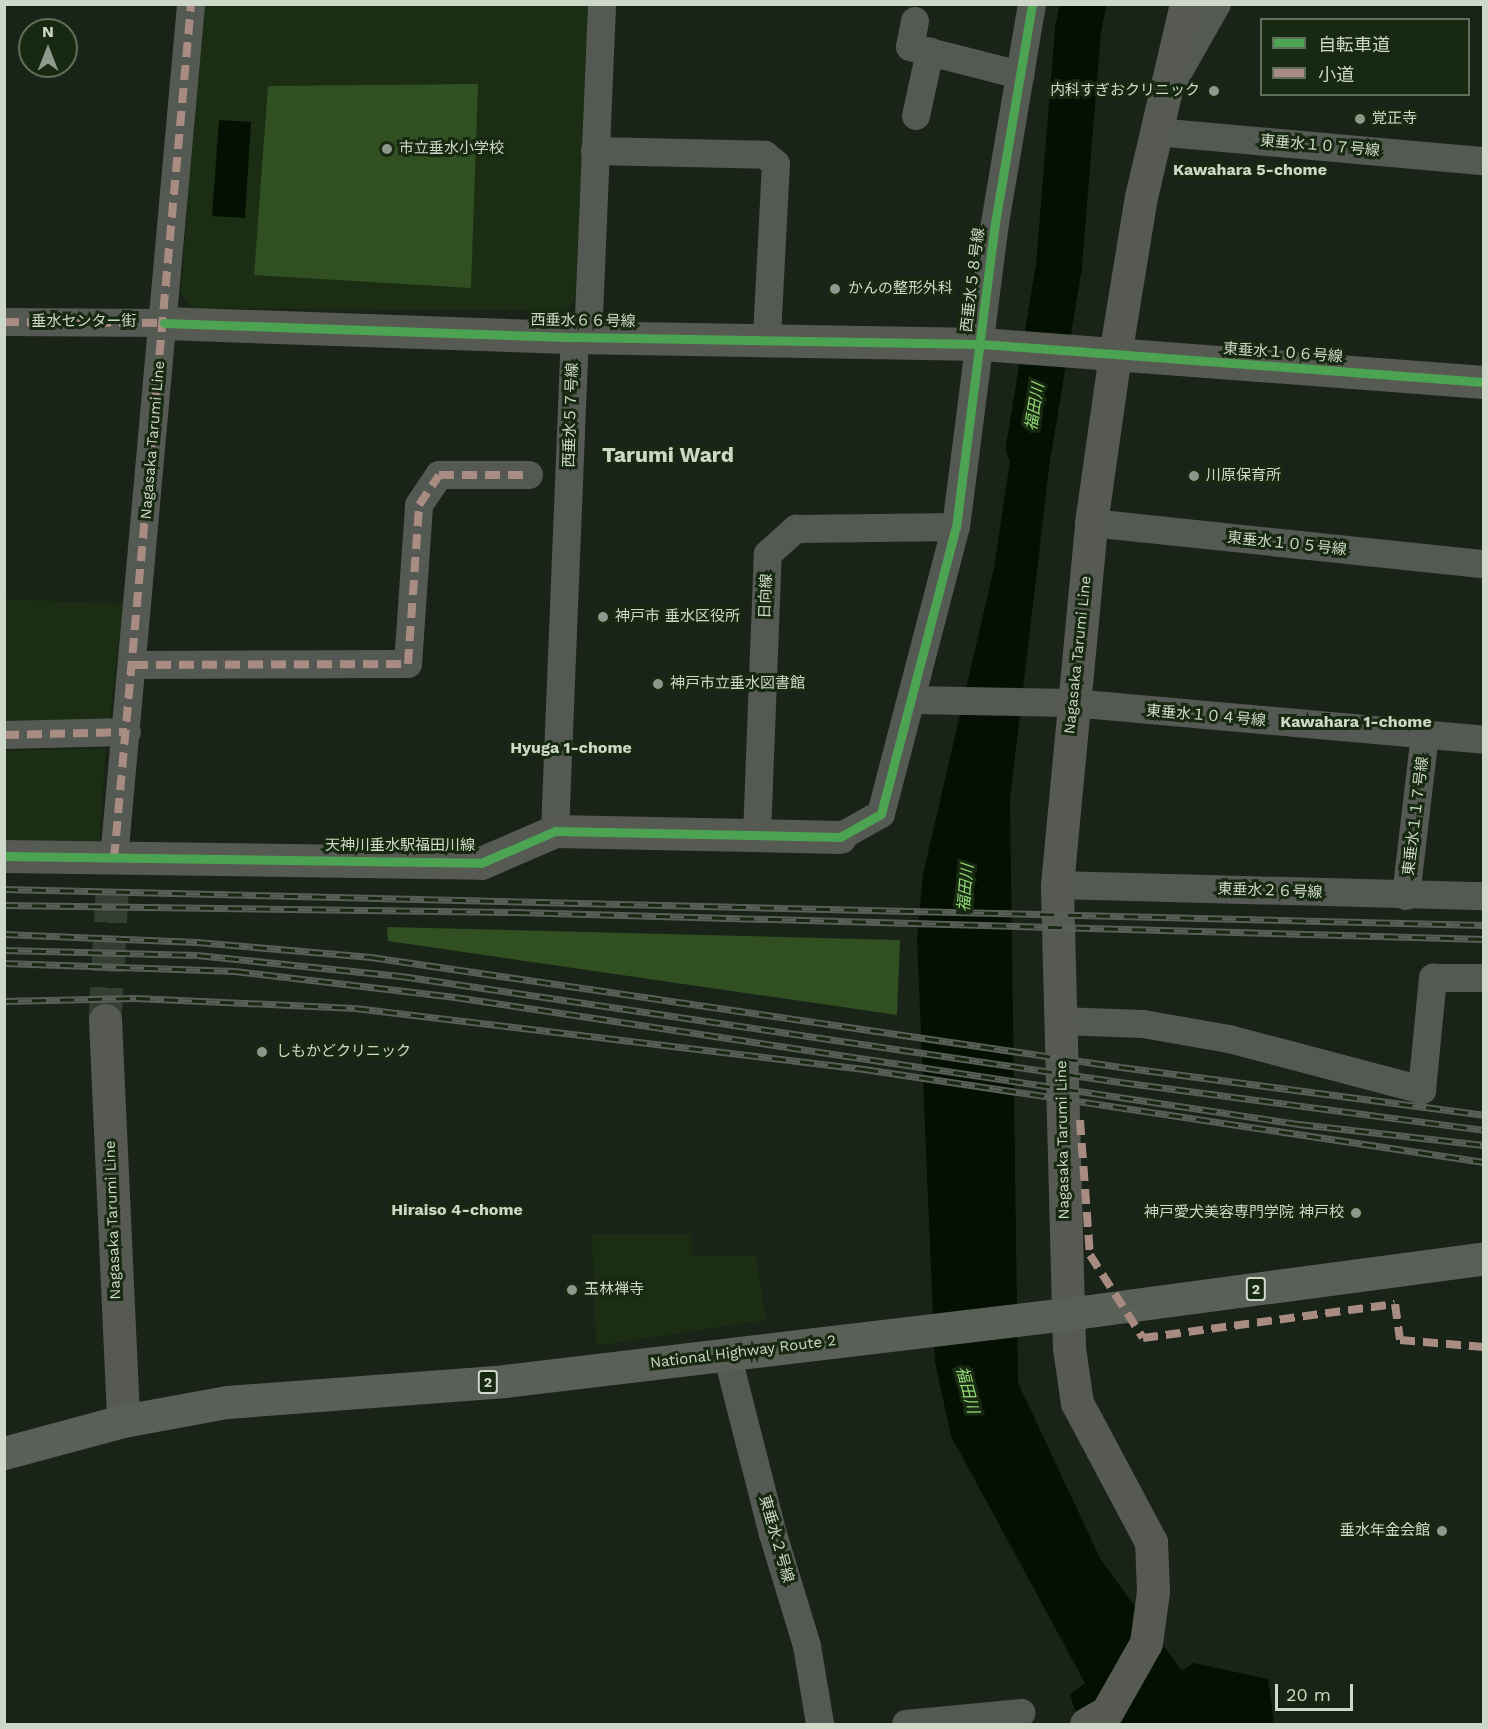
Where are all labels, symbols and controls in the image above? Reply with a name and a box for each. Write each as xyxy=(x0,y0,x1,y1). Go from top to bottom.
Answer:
north arrow xyxy=(18,18,78,78)
legend xyxy=(1260,18,1470,96)
text: N xyxy=(42,22,54,41)
text: 自転車道 xyxy=(1318,34,1390,55)
text: 小道 xyxy=(1318,64,1354,85)
place label: 内科すぎおクリニック xyxy=(1050,82,1200,100)
marker: 内科すぎおクリニック xyxy=(1205,82,1223,100)
place label: 覚正寺 xyxy=(1372,110,1417,128)
marker: 覚正寺 xyxy=(1353,112,1367,126)
street label: 東垂水１０７号線 xyxy=(1259,132,1381,160)
place label: 市立垂水小学校 xyxy=(399,140,504,158)
marker: 市立垂水小学校 xyxy=(380,142,394,156)
district label: Kawahara 5-chome xyxy=(1173,160,1327,180)
street label: 西垂水５８号線 xyxy=(958,227,988,333)
marker: かんの整形外科 xyxy=(826,280,844,298)
place label: かんの整形外科 xyxy=(848,280,953,298)
street label: 西垂水６６号線 xyxy=(530,311,636,331)
street label: 垂水センター街 xyxy=(32,313,136,331)
street label: 東垂水１０６号線 xyxy=(1223,340,1343,366)
street label: Nagasaka Tarumi Line xyxy=(137,360,169,520)
street label: 西垂水５７号線 xyxy=(560,362,582,468)
water label: 福田川 xyxy=(1022,382,1048,432)
district label: Tarumi Ward xyxy=(602,442,734,468)
place label: 川原保育所 xyxy=(1206,467,1281,485)
marker: 川原保育所 xyxy=(1187,469,1201,483)
street label: 東垂水１０５号線 xyxy=(1226,529,1348,559)
street label: 日向線 xyxy=(756,573,776,619)
street label: Nagasaka Tarumi Line xyxy=(1061,575,1095,735)
place label: 神戸市 垂水区役所 xyxy=(615,608,740,626)
marker: 神戸市 垂水区役所 xyxy=(596,610,610,624)
place label: 神戸市立垂水図書館 xyxy=(670,675,805,693)
marker: 神戸市立垂水図書館 xyxy=(651,677,665,691)
street label: 東垂水１０４号線 xyxy=(1145,702,1267,730)
district label: Kawahara 1-chome xyxy=(1280,712,1432,732)
district label: Hyuga 1-chome xyxy=(510,738,632,758)
street label: 東垂水１１７号線 xyxy=(1400,755,1432,877)
street label: 天神川垂水駅福田川線 xyxy=(325,837,475,855)
water label: 福田川 xyxy=(954,863,978,913)
street label: 東垂水２６号線 xyxy=(1217,880,1323,902)
marker: しもかどクリニック xyxy=(253,1043,271,1061)
place label: しもかどクリニック xyxy=(276,1043,411,1061)
street label: Nagasaka Tarumi Line xyxy=(1053,1060,1073,1220)
street label: Nagasaka Tarumi Line xyxy=(101,1140,125,1300)
district label: Hiraiso 4-chome xyxy=(391,1200,523,1220)
place label: 神戸愛犬美容専門学院 神戸校 xyxy=(1144,1204,1344,1222)
marker: 神戸愛犬美容専門学院 神戸校 xyxy=(1349,1206,1363,1220)
road number: 2 xyxy=(1246,1278,1266,1300)
place label: 玉林禅寺 xyxy=(584,1281,644,1299)
marker: 玉林禅寺 xyxy=(565,1283,579,1297)
street label: National Highway Route 2 xyxy=(649,1332,837,1372)
water label: 福田川 xyxy=(952,1364,982,1416)
road number: 2 xyxy=(478,1371,498,1393)
street label: 東垂水２号線 xyxy=(755,1493,797,1585)
place label: 垂水年金会館 xyxy=(1340,1522,1430,1540)
marker: 垂水年金会館 xyxy=(1435,1524,1449,1538)
scale bar xyxy=(1278,1672,1356,1710)
text: 20 m xyxy=(1286,1684,1331,1705)

